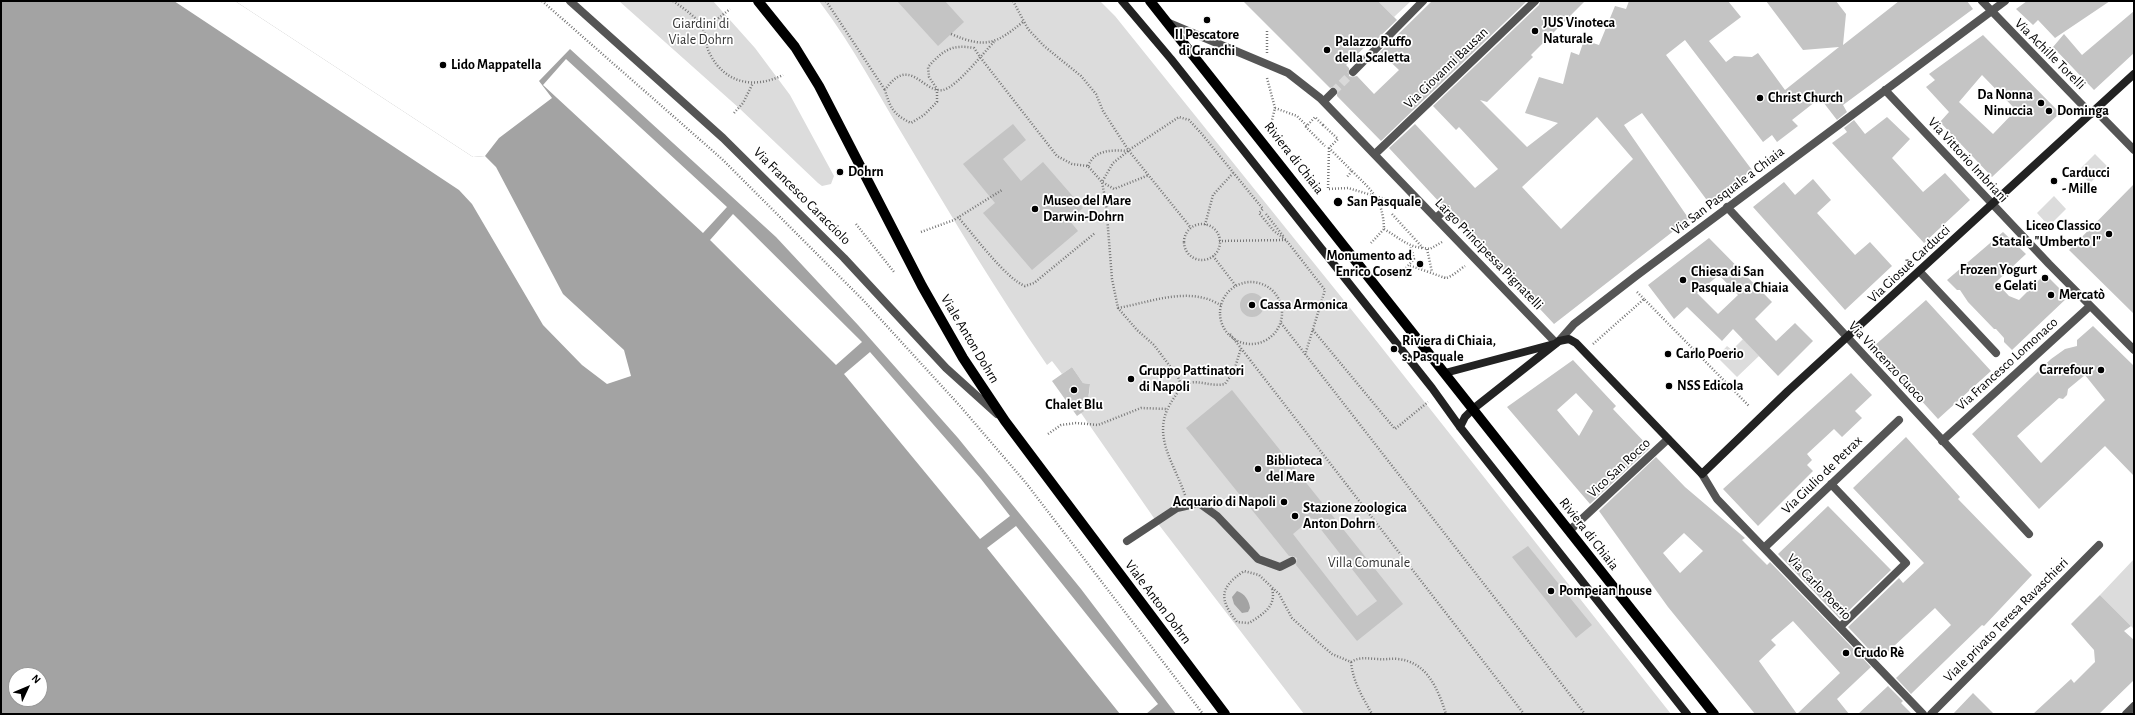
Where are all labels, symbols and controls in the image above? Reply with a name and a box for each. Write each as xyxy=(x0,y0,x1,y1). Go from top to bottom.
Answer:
marker: Il Pescatore di Granchi xyxy=(1202,15,1212,25)
place label: JUS Vinoteca Naturale xyxy=(1543,15,1615,48)
street label: Via Achille Torelli xyxy=(2011,15,2089,93)
park label: Giardini di Viale Dohrn xyxy=(669,16,733,48)
street label: Via Giovanni Bausan xyxy=(1400,24,1492,112)
marker: JUS Vinoteca Naturale xyxy=(1530,26,1540,36)
place label: Il Pescatore di Granchi xyxy=(1175,27,1239,60)
place label: Palazzo Ruffo della Scaletta xyxy=(1335,34,1411,66)
marker: Palazzo Ruffo della Scaletta xyxy=(1322,45,1332,55)
place label: Lido Mappatella xyxy=(451,57,541,73)
marker: Lido Mappatella xyxy=(438,60,448,70)
place label: Da Nonna Ninuccia xyxy=(1977,87,2033,120)
place label: Christ Church xyxy=(1768,90,1843,106)
marker: Christ Church xyxy=(1755,93,1765,103)
marker: Da Nonna Ninuccia xyxy=(2036,98,2046,108)
place label: Dominga xyxy=(2057,103,2109,119)
marker: Dominga xyxy=(2044,106,2054,116)
street label: Via Vittorio Imbriani xyxy=(1924,114,2012,206)
street label: Riviera di Chiaia xyxy=(1261,118,1327,198)
street label: Via San Pasquale a Chiaia xyxy=(1668,143,1788,239)
street label: Via Francesco Caracciolo xyxy=(750,144,854,248)
place label: Dohrn xyxy=(848,164,884,180)
place label: Carducci - Mille xyxy=(2062,165,2110,198)
marker: Dohrn xyxy=(835,167,845,177)
marker: Carducci - Mille xyxy=(2049,176,2059,186)
place label: Museo del Mare Darwin-Dohrn xyxy=(1043,193,1131,226)
place label: San Pasquale xyxy=(1347,194,1421,210)
street label: Largo Principessa Pignatelli xyxy=(1431,195,1547,313)
marker: San Pasquale xyxy=(1332,196,1344,208)
marker: Museo del Mare Darwin-Dohrn xyxy=(1030,204,1040,214)
place label: Liceo Classico Statale "Umberto I" xyxy=(1992,218,2101,250)
street label: Via Giosuè Carducci xyxy=(1864,222,1954,306)
marker: Liceo Classico Statale "Umberto I" xyxy=(2104,229,2114,239)
place label: Monumento ad Enrico Cosenz xyxy=(1327,248,1412,280)
marker: Monumento ad Enrico Cosenz xyxy=(1415,259,1425,269)
place label: Frozen Yogurt e Gelati xyxy=(1960,262,2037,294)
place label: Chiesa di San Pasquale a Chiaia xyxy=(1691,264,1789,296)
marker: Frozen Yogurt e Gelati xyxy=(2040,273,2050,283)
marker: Chiesa di San Pasquale a Chiaia xyxy=(1678,275,1688,285)
place label: Mercatò xyxy=(2059,287,2105,303)
marker: Mercatò xyxy=(2046,290,2056,300)
street label: Viale Anton Dohrn xyxy=(937,292,1003,386)
place label: Cassa Armonica xyxy=(1260,297,1348,313)
marker: Cassa Armonica xyxy=(1247,300,1257,310)
street label: Via Francesco Lomonaco xyxy=(1953,314,2061,414)
street label: Via Vincenzo Cuoco xyxy=(1845,318,1929,406)
place label: Riviera di Chiaia, s. Pasquale xyxy=(1402,333,1496,366)
marker: Riviera di Chiaia, s. Pasquale xyxy=(1389,344,1399,354)
place label: Carlo Poerio xyxy=(1676,346,1744,362)
marker: Carlo Poerio xyxy=(1663,349,1673,359)
place label: Carrefour xyxy=(2039,362,2093,378)
place label: Gruppo Pattinatori di Napoli xyxy=(1139,363,1244,396)
marker: Carrefour xyxy=(2096,365,2106,375)
marker: Gruppo Pattinatori di Napoli xyxy=(1126,374,1136,384)
place label: NSS Edicola xyxy=(1677,378,1743,394)
marker: NSS Edicola xyxy=(1664,381,1674,391)
marker: Chalet Blu xyxy=(1069,385,1079,395)
place label: Chalet Blu xyxy=(1045,397,1103,413)
street label: Via Giulio de Petrax xyxy=(1778,432,1866,518)
street label: Vico San Rocco xyxy=(1584,435,1654,501)
place label: Biblioteca del Mare xyxy=(1266,453,1323,486)
marker: Biblioteca del Mare xyxy=(1253,464,1263,474)
place label: Acquario di Napoli xyxy=(1173,494,1276,510)
street label: Riviera di Chiaia xyxy=(1556,494,1622,574)
marker: Acquario di Napoli xyxy=(1279,497,1289,507)
place label: Stazione zoologica Anton Dohrn xyxy=(1303,500,1407,532)
marker: Stazione zoologica Anton Dohrn xyxy=(1290,511,1300,521)
street label: Via Carlo Poerio xyxy=(1783,550,1855,624)
street label: Viale privato Teresa Ravaschieri xyxy=(1940,554,2072,686)
park label: Villa Comunale xyxy=(1328,555,1410,571)
street label: Viale Anton Dohrn xyxy=(1121,557,1195,647)
place label: Pompeian house xyxy=(1559,583,1652,599)
marker: Pompeian house xyxy=(1546,586,1556,596)
place label: Crudo Rè xyxy=(1854,645,1904,661)
marker: Crudo Rè xyxy=(1841,648,1851,658)
north arrow xyxy=(8,667,48,707)
text: N xyxy=(30,672,43,686)

